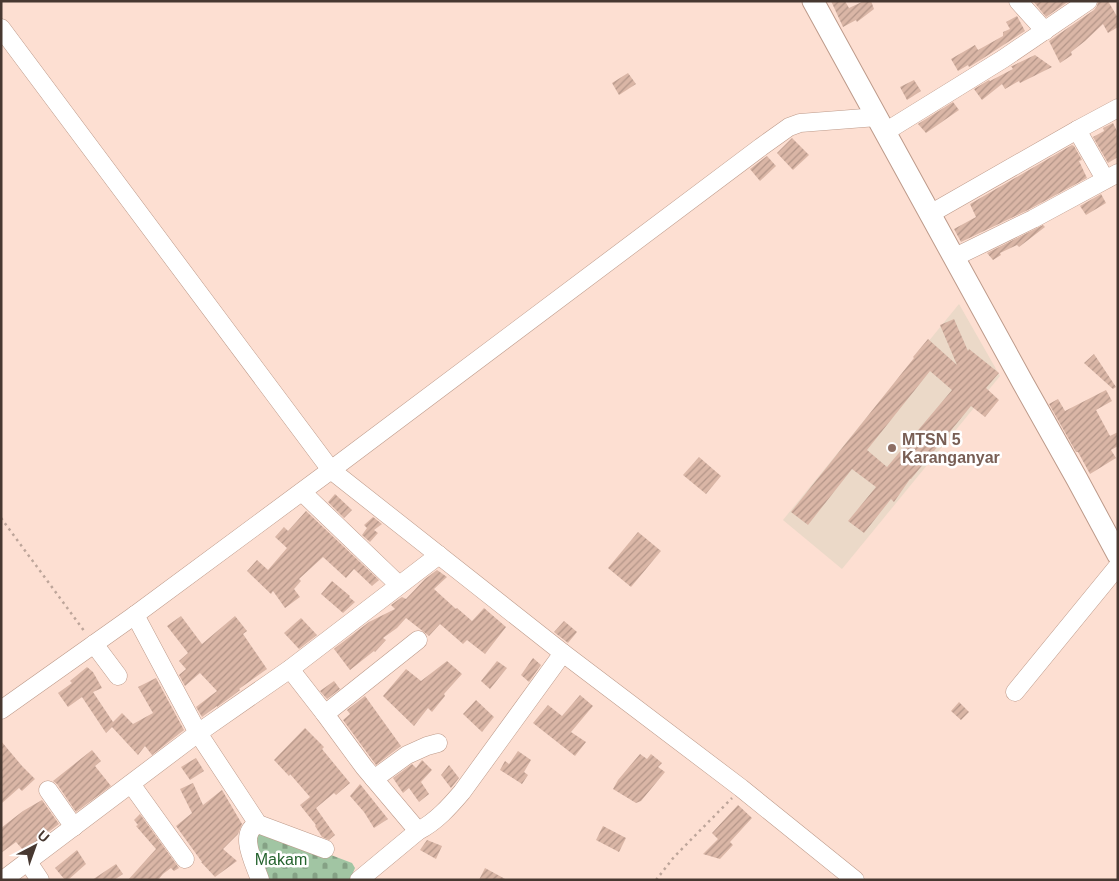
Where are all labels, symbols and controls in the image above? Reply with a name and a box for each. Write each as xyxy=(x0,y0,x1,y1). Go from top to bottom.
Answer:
place label: MTSN 5 Karanganyar xyxy=(902,431,1000,466)
marker: MTSN 5 Karanganyar xyxy=(886,442,898,454)
north arrow xyxy=(10,821,60,871)
text: U xyxy=(34,827,53,846)
park label: Makam xyxy=(255,851,307,868)

